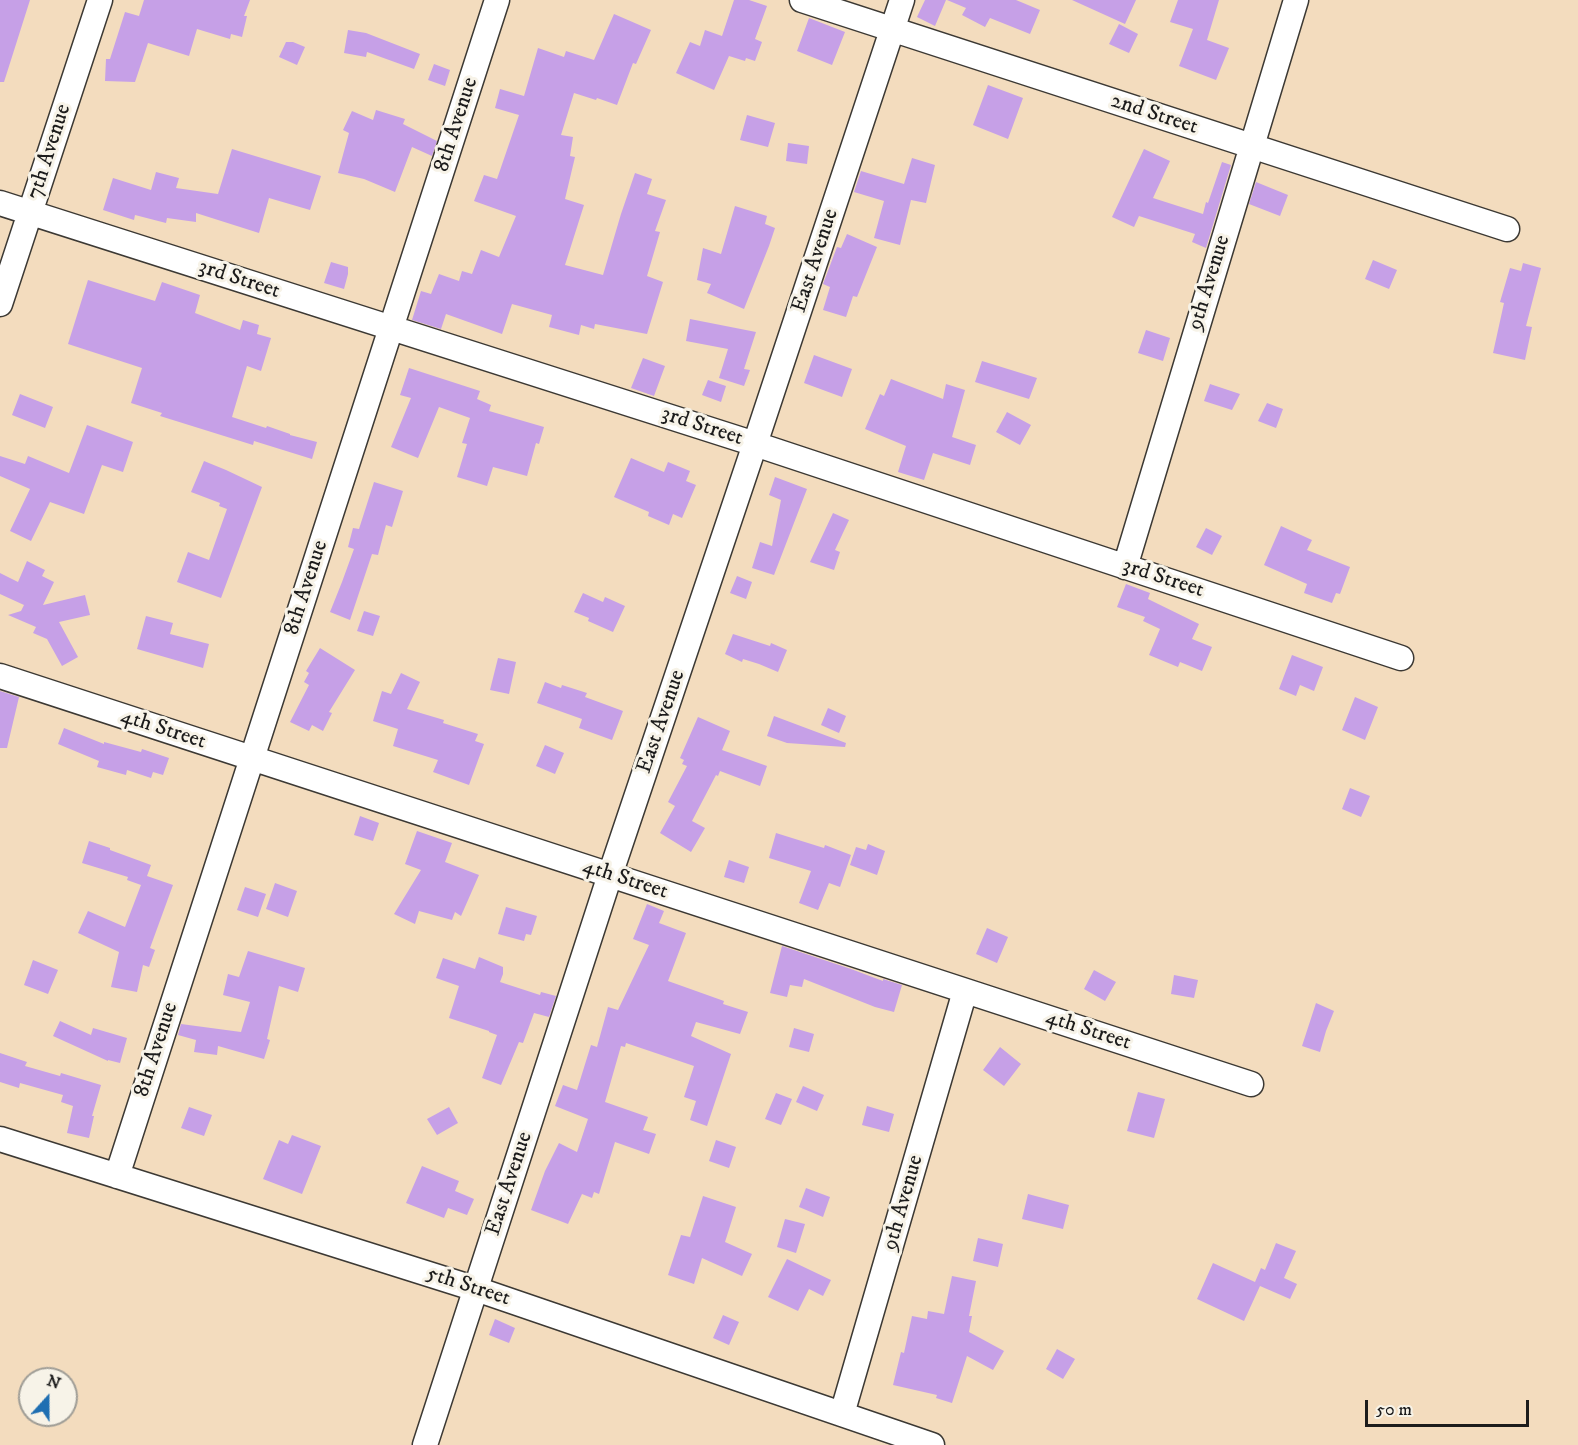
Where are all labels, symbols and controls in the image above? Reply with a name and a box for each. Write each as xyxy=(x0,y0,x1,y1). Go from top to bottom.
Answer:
street label: 8th Avenue xyxy=(429,74,485,176)
street label: 2nd Street xyxy=(1107,89,1201,141)
street label: 7th Avenue xyxy=(22,101,78,203)
street label: East Avenue xyxy=(787,206,845,316)
street label: 9th Avenue xyxy=(1183,232,1237,334)
street label: 3rd Street xyxy=(195,254,283,306)
street label: 3rd Street xyxy=(658,401,746,453)
street label: 8th Avenue xyxy=(279,537,335,639)
street label: 3rd Street xyxy=(1119,553,1207,605)
street label: East Avenue xyxy=(632,667,692,777)
street label: 4th Street xyxy=(117,704,209,756)
street label: 4th Street xyxy=(579,854,671,906)
street label: 8th Avenue xyxy=(129,999,185,1101)
street label: 4th Street xyxy=(1042,1005,1134,1057)
street label: East Avenue xyxy=(481,1129,539,1239)
street label: 9th Avenue xyxy=(878,1152,930,1254)
street label: 5th Street xyxy=(423,1261,513,1313)
north arrow xyxy=(18,1367,78,1427)
text: N xyxy=(44,1370,63,1394)
scale bar xyxy=(1368,1388,1532,1426)
text: 50 m xyxy=(1376,1399,1412,1421)

